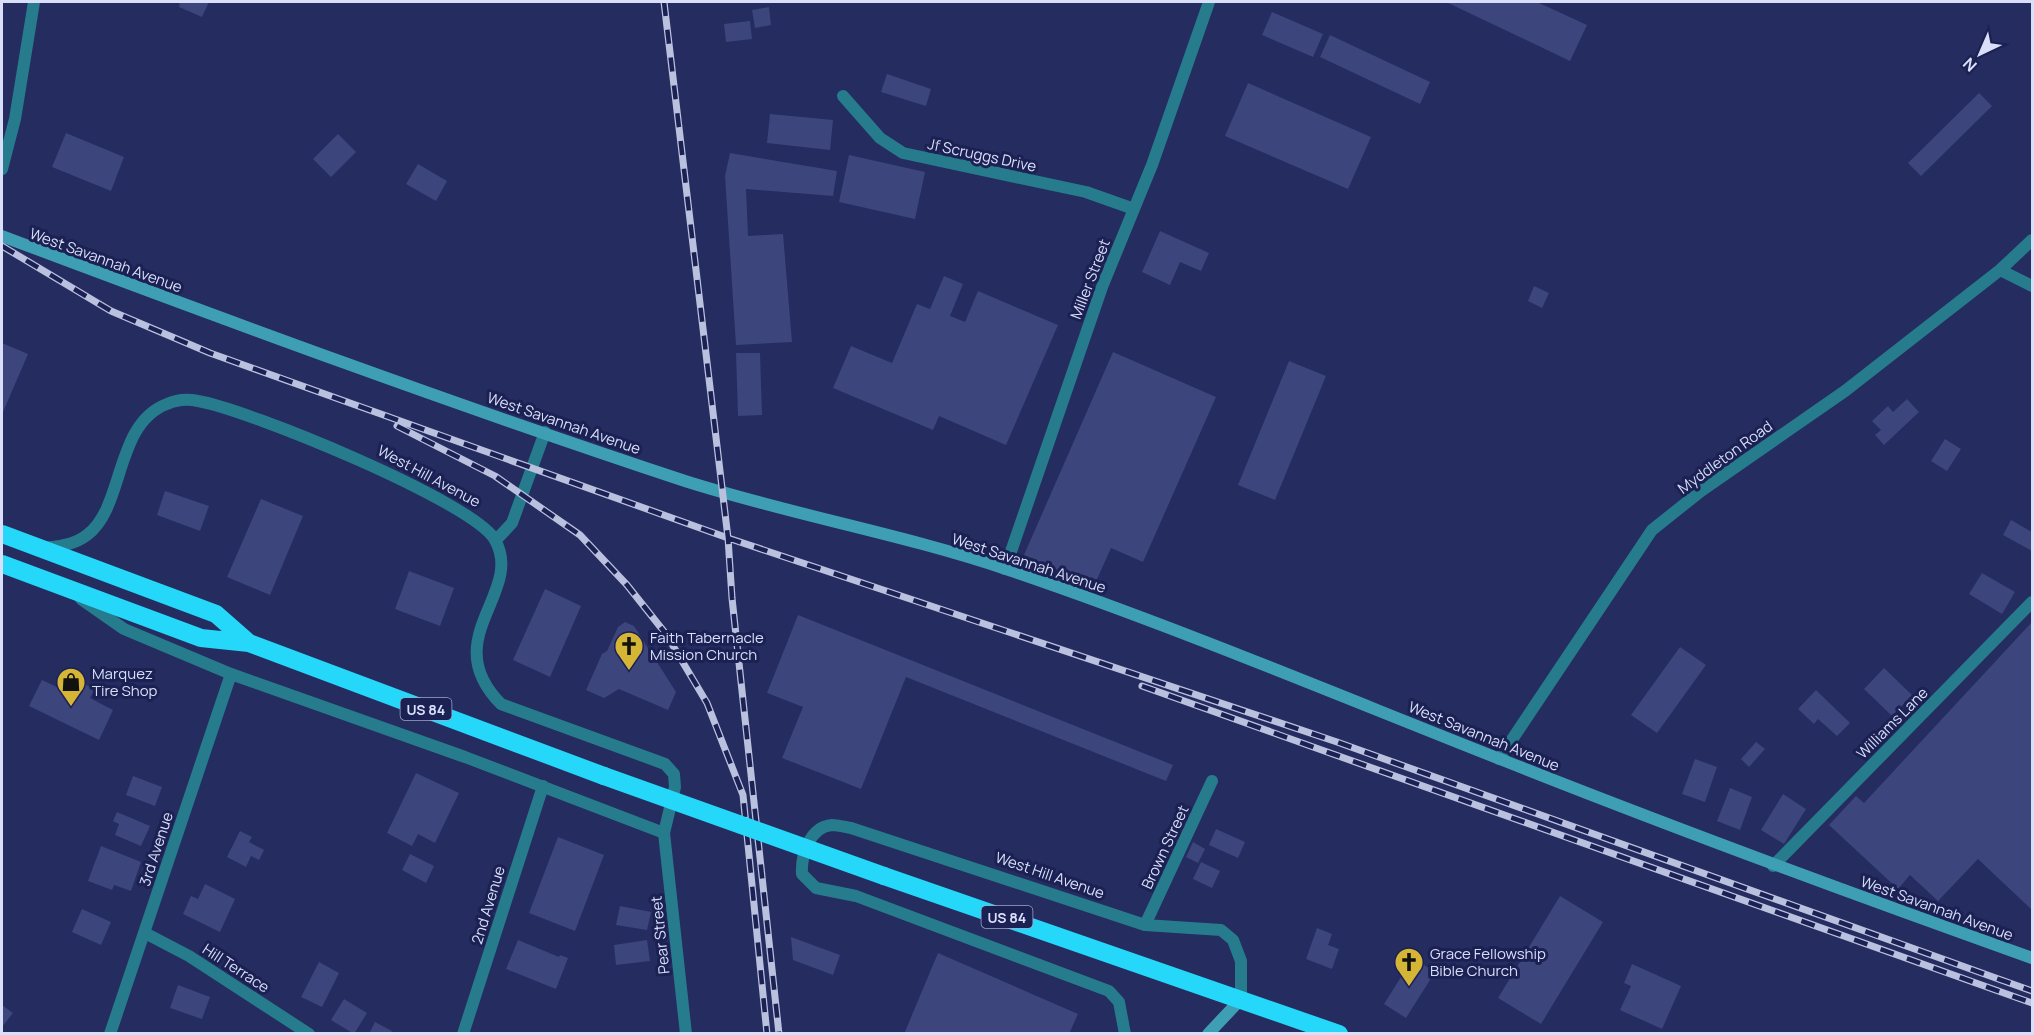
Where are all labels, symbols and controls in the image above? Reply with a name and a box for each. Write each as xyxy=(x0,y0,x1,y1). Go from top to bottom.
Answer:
north arrow xyxy=(1950,24,2010,84)
text: N xyxy=(1958,53,1981,77)
street label: Jf Scruggs Drive xyxy=(926,133,1039,177)
street label: West Savannah Avenue xyxy=(27,223,185,297)
street label: Miller Street xyxy=(1065,236,1115,322)
street label: West Savannah Avenue xyxy=(484,387,644,459)
street label: Myddleton Road xyxy=(1673,415,1777,499)
street label: West Hill Avenue xyxy=(374,440,484,512)
street label: West Savannah Avenue xyxy=(949,528,1109,598)
place label: Faith Tabernacle Mission Church xyxy=(650,627,764,665)
church icon: Faith Tabernacle Mission Church xyxy=(613,630,645,672)
place label: Marquez Tire Shop xyxy=(92,663,158,701)
shop icon: Marquez Tire Shop xyxy=(55,666,87,708)
street label: Williams Lane xyxy=(1852,682,1933,763)
street label: West Savannah Avenue xyxy=(1405,696,1563,776)
road number: US 84 xyxy=(400,698,452,720)
street label: Brown Street xyxy=(1136,802,1194,892)
street label: 3rd Avenue xyxy=(134,809,178,889)
street label: West Hill Avenue xyxy=(993,847,1107,904)
street label: 2nd Avenue xyxy=(466,863,510,947)
street label: West Savannah Avenue xyxy=(1858,871,2016,945)
street label: Pear Street xyxy=(645,895,675,975)
road number: US 84 xyxy=(982,906,1032,928)
street label: Hill Terrace xyxy=(198,939,274,998)
place label: Grace Fellowship Bible Church xyxy=(1430,943,1546,981)
church icon: Grace Fellowship Bible Church xyxy=(1393,946,1425,988)

